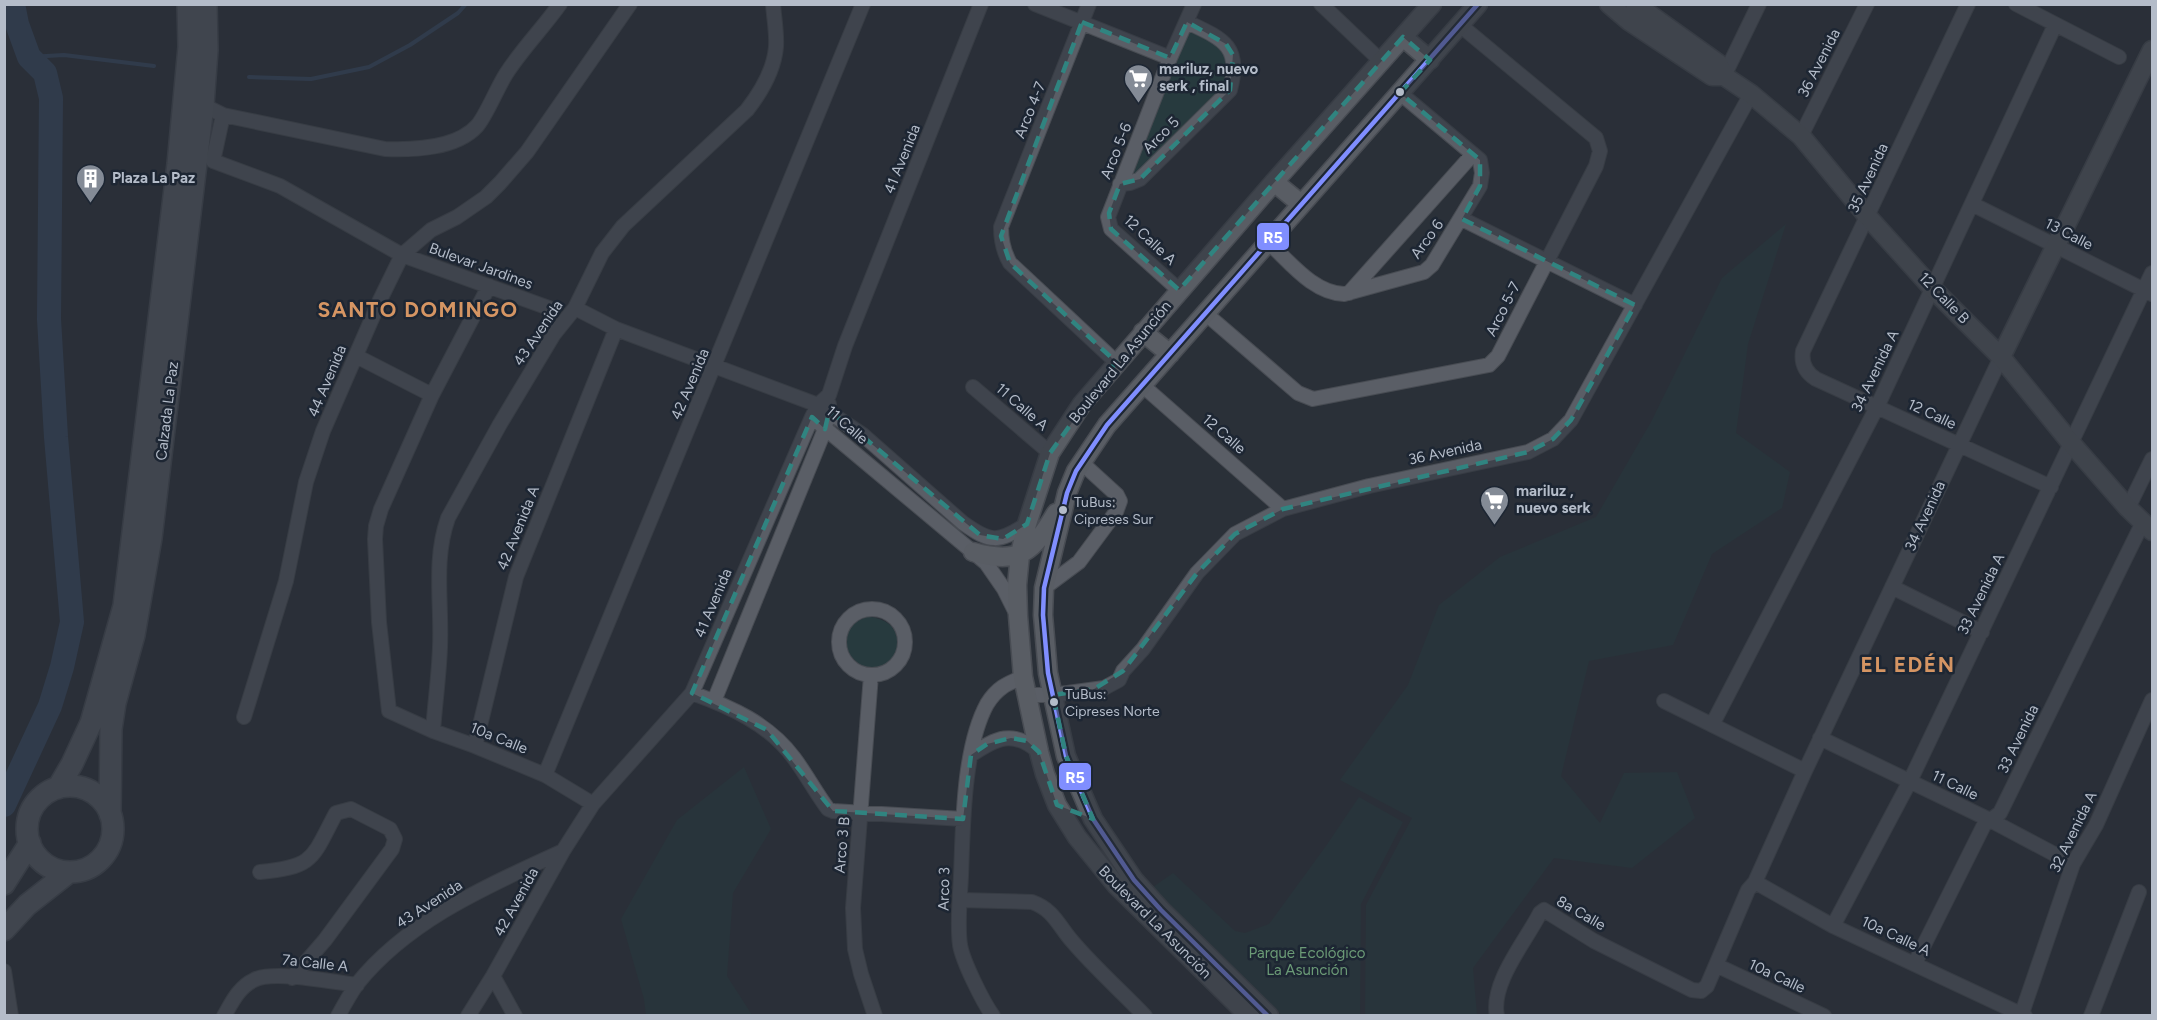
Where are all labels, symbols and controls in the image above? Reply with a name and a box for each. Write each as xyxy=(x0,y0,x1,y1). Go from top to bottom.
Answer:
street label: 36 Avenida xyxy=(1794,26,1844,100)
place label: mariluz, nuevo serk , final xyxy=(1159,60,1259,95)
supermarket icon: mariluz, nuevo serk , final xyxy=(1122,62,1154,104)
street label: Arco 4-7 xyxy=(1011,79,1049,141)
unlabelled marker xyxy=(1394,86,1406,98)
street label: Arco 5 xyxy=(1139,113,1183,157)
street label: Arco 5-6 xyxy=(1097,120,1136,182)
street label: 41 Avenida xyxy=(880,122,924,196)
street label: 35 Avenida xyxy=(1844,140,1892,216)
building icon: Plaza La Paz xyxy=(75,162,107,204)
place label: Plaza La Paz xyxy=(112,169,195,187)
street label: 12 Calle A xyxy=(1120,211,1180,269)
street label: 13 Calle xyxy=(2042,214,2096,254)
street label: Arco 6 xyxy=(1407,215,1448,262)
line badge: R5 xyxy=(1256,222,1290,251)
text: R5 xyxy=(1263,228,1283,247)
street label: Bulevar Jardines xyxy=(427,239,535,293)
street label: 12 Calle B xyxy=(1915,269,1973,327)
street label: Arco 5-7 xyxy=(1482,279,1524,339)
district label: SANTO DOMINGO xyxy=(318,297,518,322)
street label: 43 Avenida xyxy=(509,297,567,369)
street label: Boulevard La Asunción xyxy=(1065,297,1175,427)
street label: 34 Avenida A xyxy=(1847,327,1903,415)
street label: 44 Avenida xyxy=(304,342,350,420)
street label: 42 Avenida xyxy=(667,346,713,422)
street label: Calzada La Paz xyxy=(152,360,182,462)
street label: 11 Calle A xyxy=(992,379,1052,435)
street label: 12 Calle xyxy=(1905,395,1959,433)
street label: 11 Calle xyxy=(822,402,872,448)
street label: 12 Calle xyxy=(1199,410,1249,458)
street label: 36 Avenida xyxy=(1407,435,1483,469)
street label: 34 Avenida xyxy=(1901,478,1949,554)
place label: mariluz , nuevo serk xyxy=(1516,482,1590,517)
street label: 42 Avenida A xyxy=(493,483,543,573)
supermarket icon: mariluz , nuevo serk xyxy=(1479,484,1511,526)
place label: TuBus: Cipreses Sur xyxy=(1074,494,1154,528)
marker: TuBus: Cipreses Sur xyxy=(1057,504,1069,516)
street label: 33 Avenida A xyxy=(1954,551,2008,637)
street label: 41 Avenida xyxy=(690,566,736,640)
district label: EL EDÉN xyxy=(1861,652,1955,677)
place label: TuBus: Cipreses Norte xyxy=(1065,686,1160,720)
marker: TuBus: Cipreses Norte xyxy=(1048,696,1060,708)
street label: 33 Avenida xyxy=(1994,702,2042,776)
street label: 10a Calle xyxy=(468,718,530,758)
line badge: R5 xyxy=(1058,762,1092,791)
street label: 11 Calle xyxy=(1929,766,1981,804)
text: R5 xyxy=(1065,768,1085,787)
street label: 32 Avenida A xyxy=(2046,788,2100,876)
street label: Arco 3 B xyxy=(831,816,853,874)
street label: Boulevard La Asunción xyxy=(1095,862,1215,982)
street label: 42 Avenida xyxy=(490,865,542,939)
street label: Arco 3 xyxy=(935,867,953,911)
street label: 43 Avenida xyxy=(393,876,465,932)
street label: 8a Calle xyxy=(1553,892,1609,934)
street label: 10a Calle A xyxy=(1859,912,1933,960)
park label: Parque Ecológico La Asunción xyxy=(1249,944,1366,979)
street label: 7a Calle A xyxy=(281,951,349,975)
street label: 10a Calle xyxy=(1746,955,1808,997)

